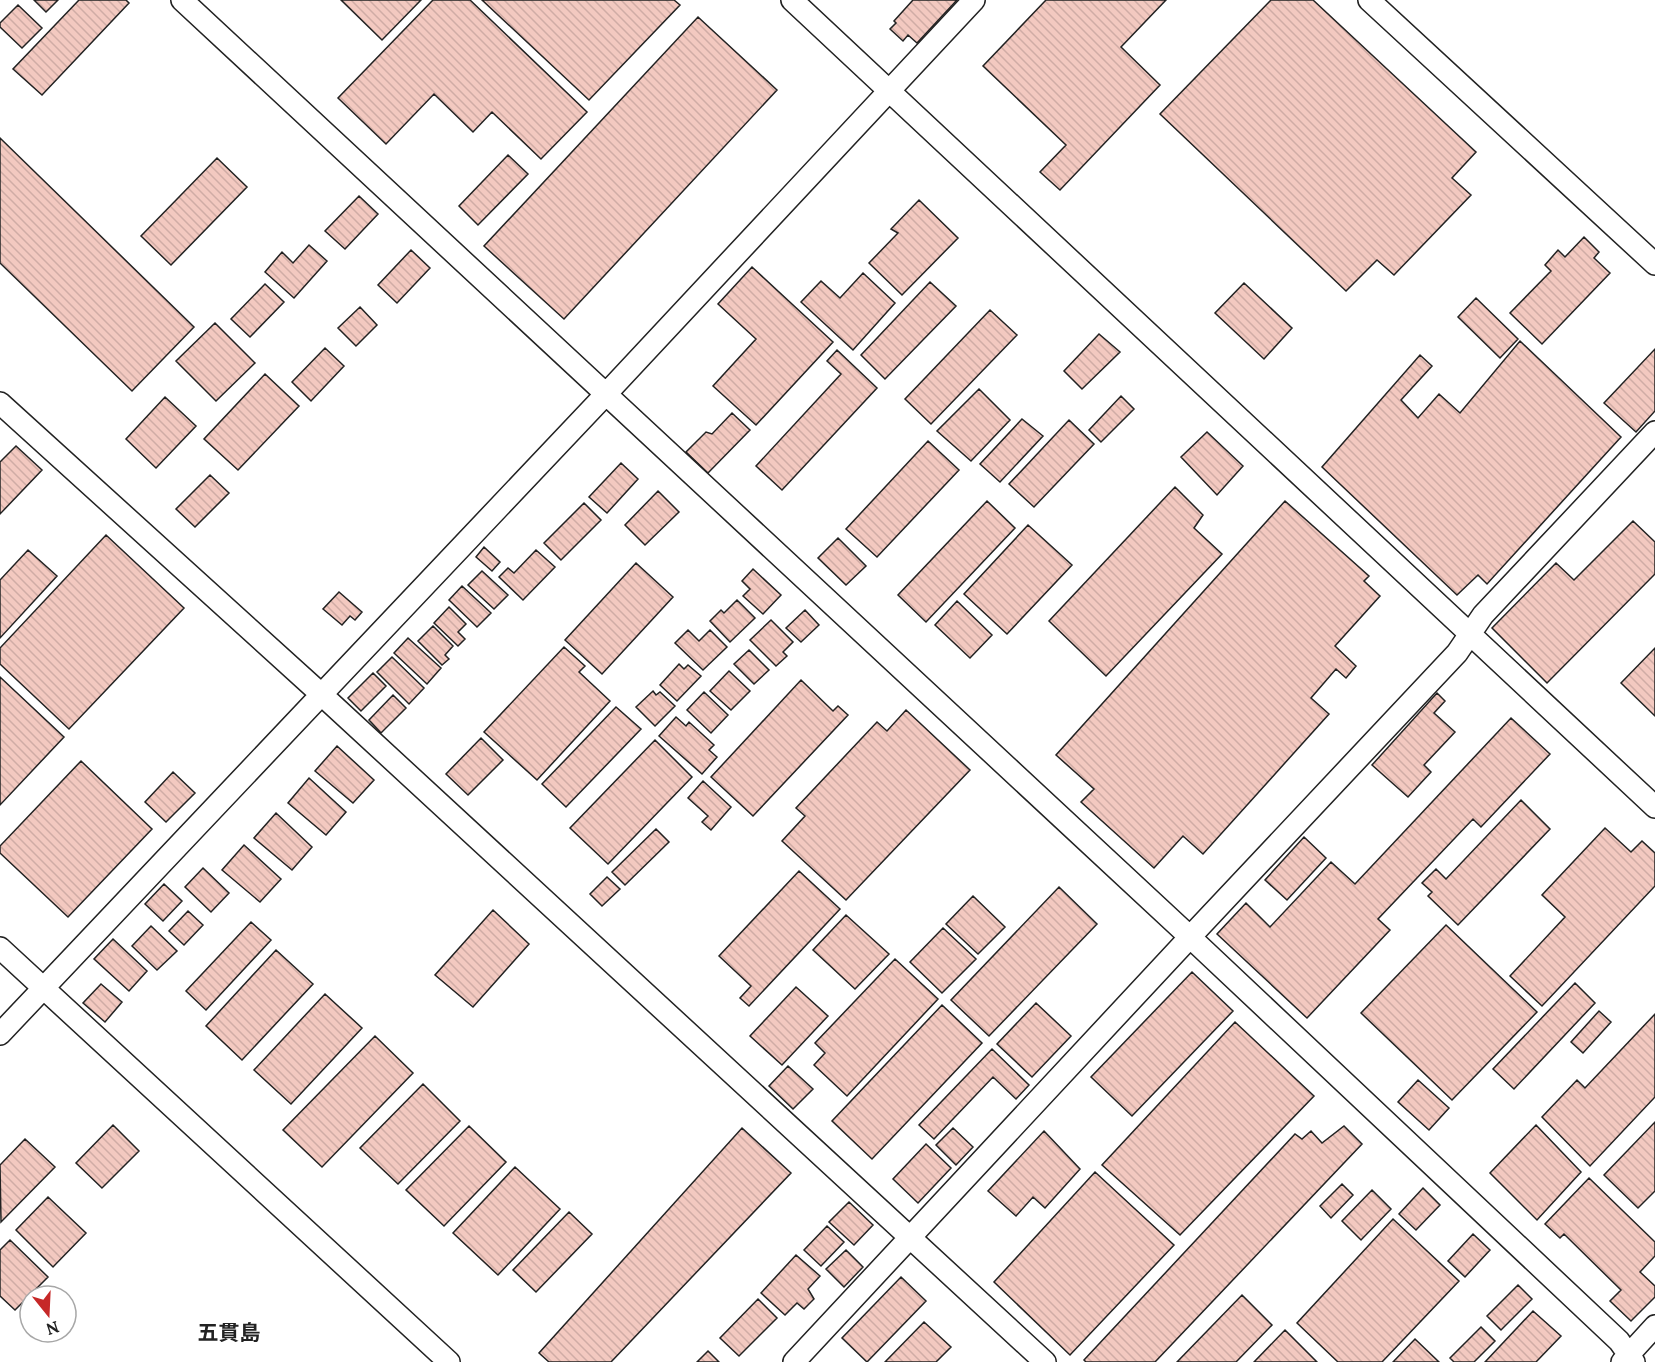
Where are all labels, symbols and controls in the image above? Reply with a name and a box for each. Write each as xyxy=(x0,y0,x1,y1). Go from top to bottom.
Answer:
north arrow xyxy=(18,1284,78,1344)
text: N xyxy=(44,1317,62,1340)
district label: 五貫島 xyxy=(198,1319,261,1346)

